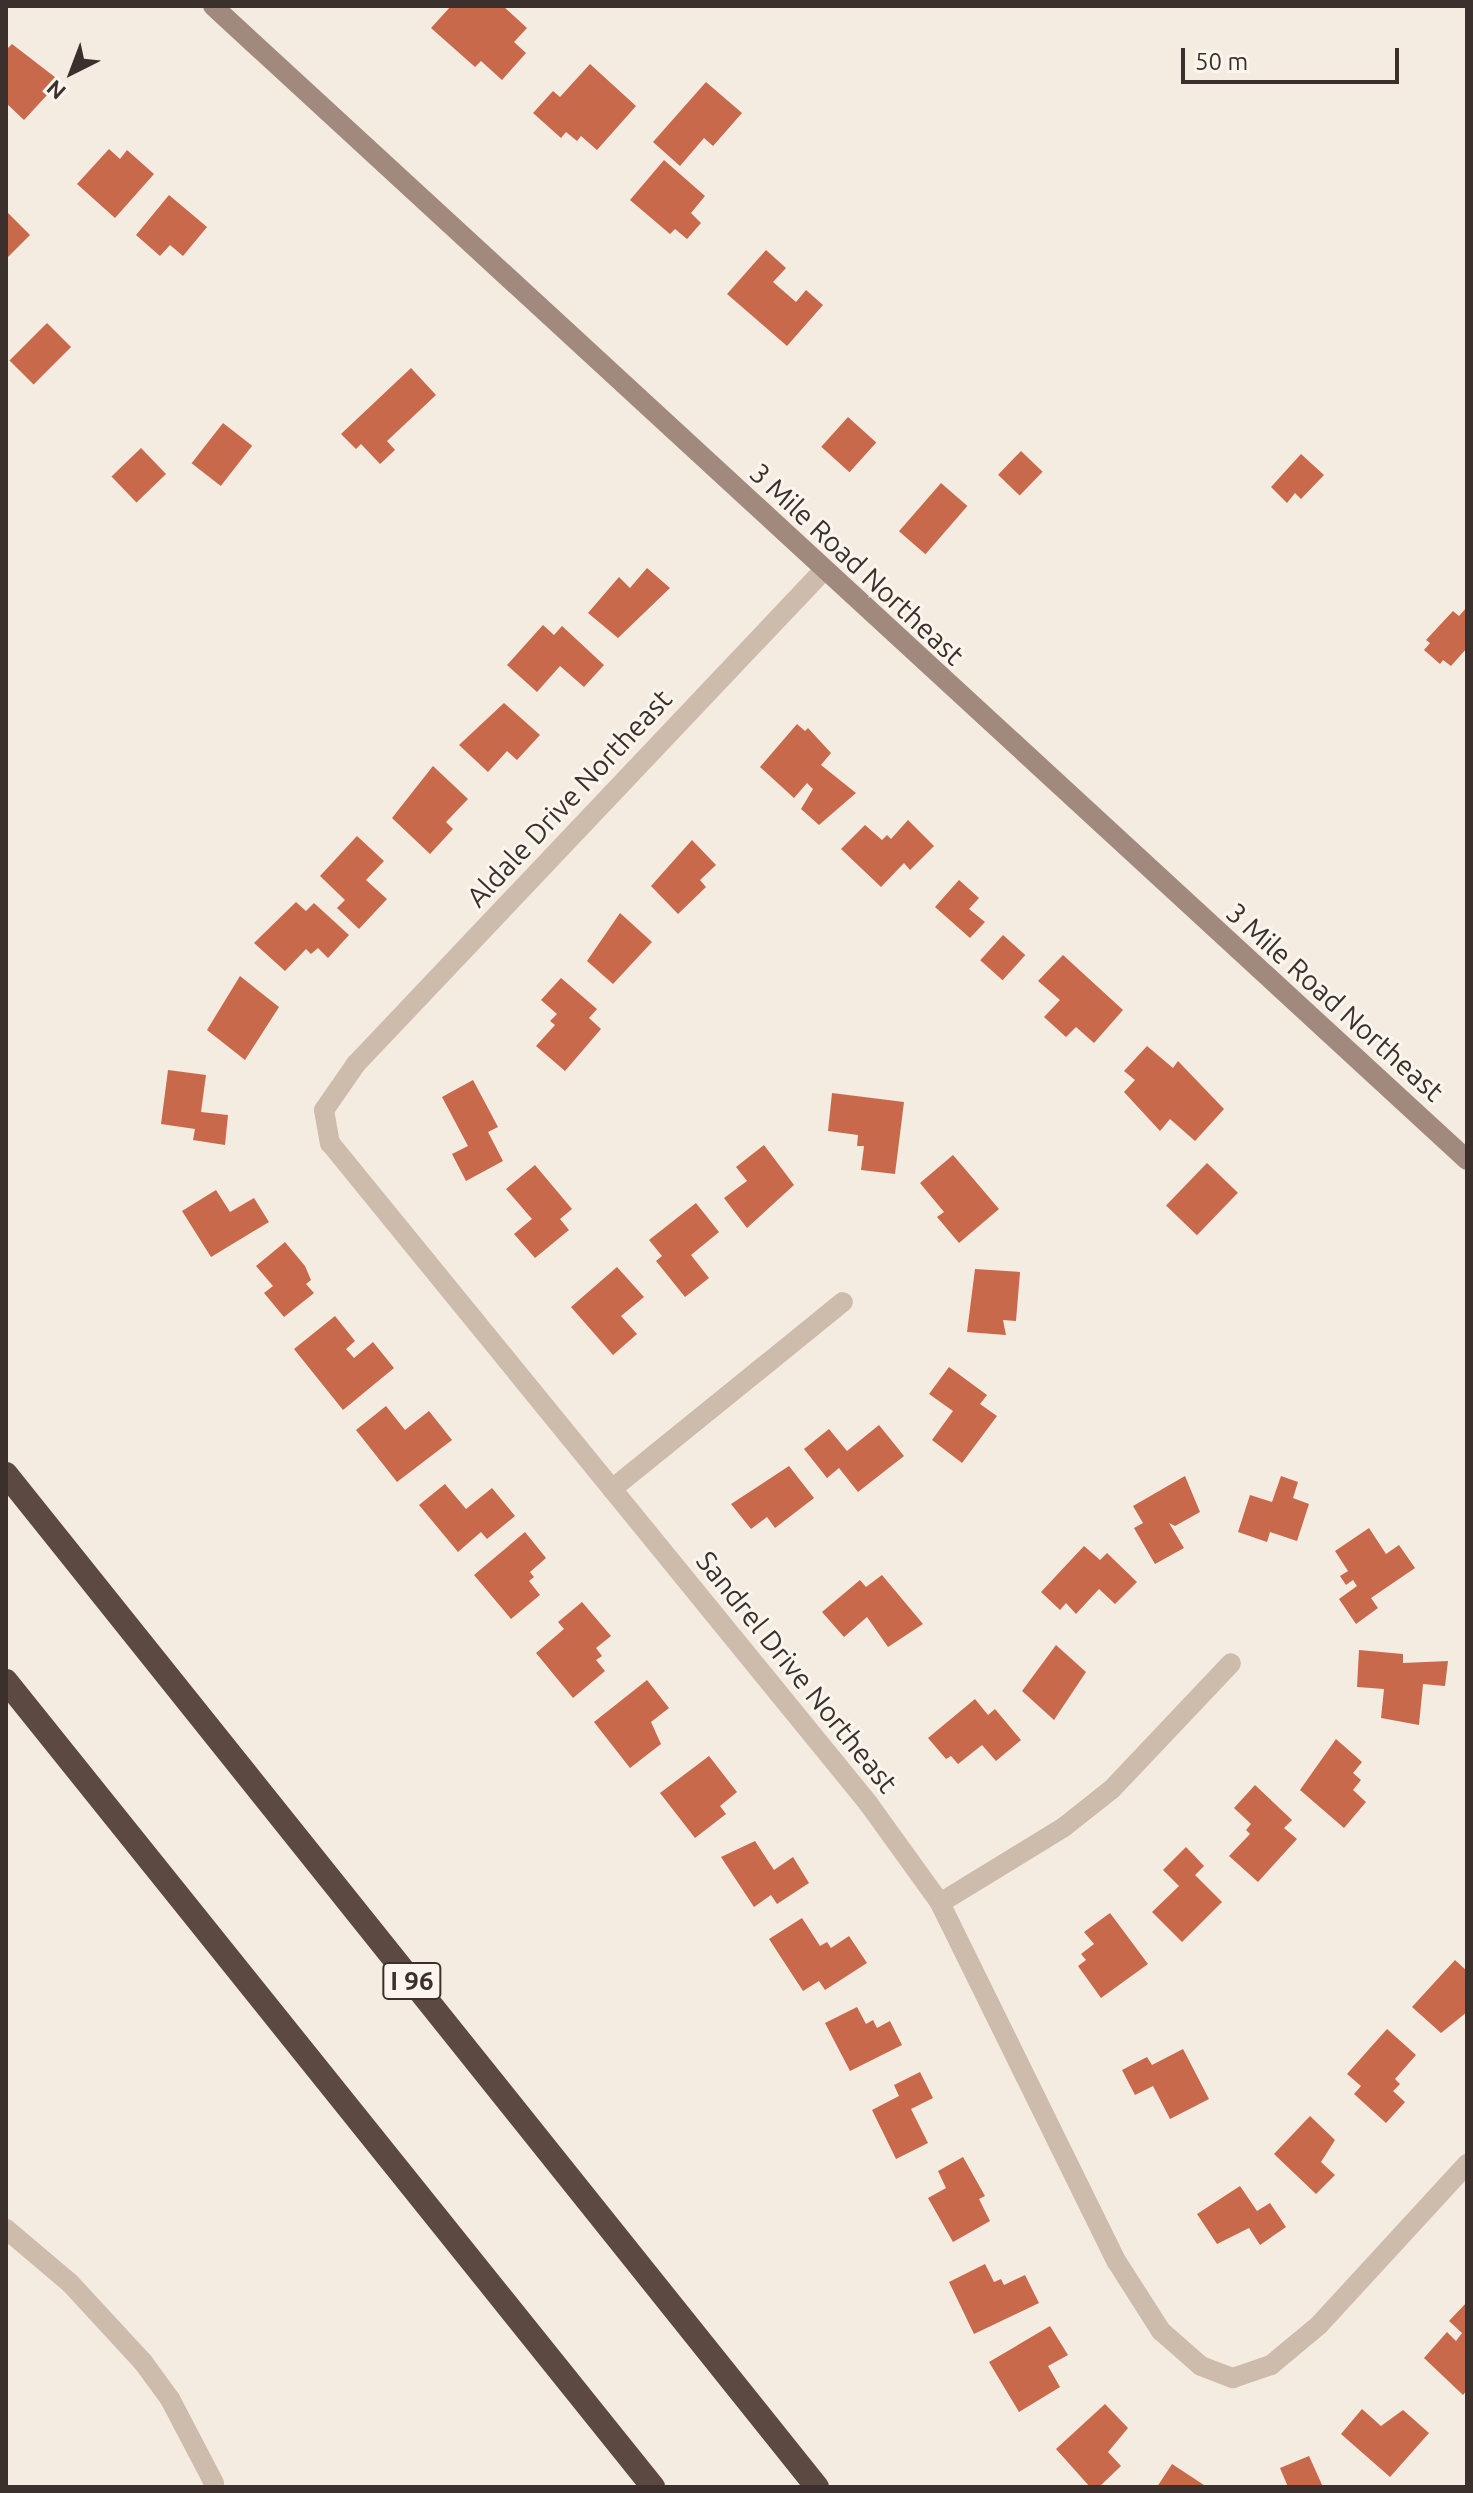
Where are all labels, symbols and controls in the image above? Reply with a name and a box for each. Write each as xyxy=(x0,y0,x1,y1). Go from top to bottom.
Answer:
north arrow xyxy=(32,32,112,112)
scale bar xyxy=(1185,32,1403,82)
text: 50 m xyxy=(1195,48,1248,75)
text: N xyxy=(41,75,70,105)
street label: 3 Mile Road Northeast xyxy=(743,456,971,672)
street label: Aldale Drive Northeast xyxy=(459,682,679,914)
street label: 3 Mile Road Northeast xyxy=(1220,896,1450,1108)
street label: Sandrel Drive Northeast xyxy=(689,1545,905,1799)
road number: I 96 xyxy=(382,1959,442,2003)

